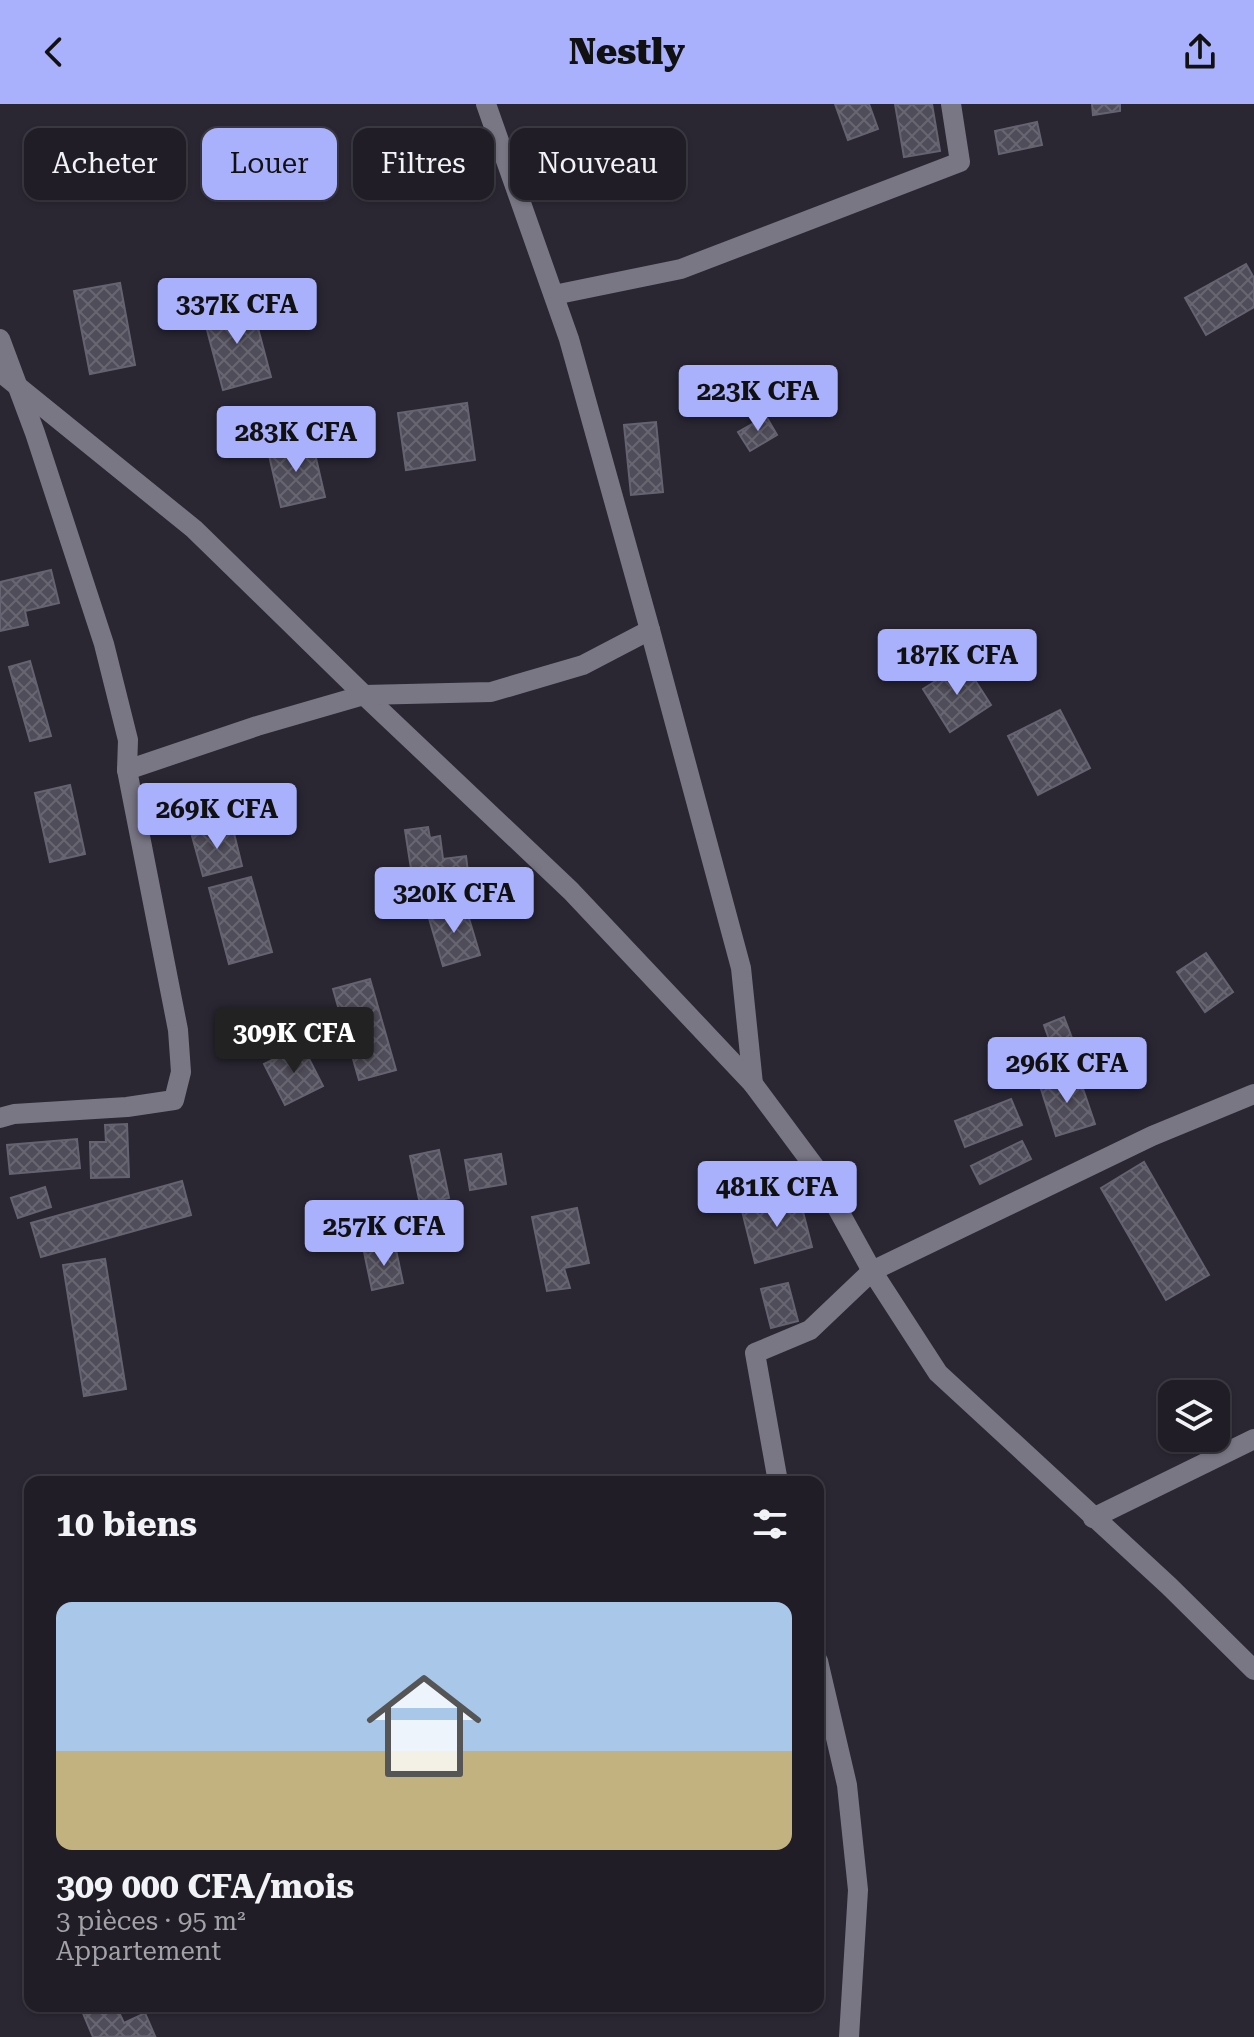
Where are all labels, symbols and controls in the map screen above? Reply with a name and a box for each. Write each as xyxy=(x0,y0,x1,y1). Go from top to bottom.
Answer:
icon: back xyxy=(32,30,76,74)
icon: share xyxy=(1178,30,1222,74)
text: Nestly xyxy=(569,31,685,73)
chip: Acheter xyxy=(24,128,186,200)
chip: Louer xyxy=(202,128,337,200)
chip: Filtres xyxy=(353,128,494,200)
chip: Nouveau xyxy=(510,128,686,200)
pin: 337K CFA xyxy=(154,278,320,346)
text: 337K CFA xyxy=(176,289,298,319)
pin: 223K CFA xyxy=(675,365,841,433)
text: 223K CFA xyxy=(697,376,819,406)
pin: 283K CFA xyxy=(213,406,379,474)
text: 283K CFA xyxy=(235,417,357,447)
pin: 187K CFA xyxy=(874,629,1040,697)
text: 187K CFA xyxy=(896,640,1018,670)
pin: 269K CFA xyxy=(134,783,300,851)
text: 269K CFA xyxy=(156,794,278,824)
pin: 320K CFA xyxy=(371,867,537,935)
text: 320K CFA xyxy=(393,878,515,908)
pin: 309K CFA xyxy=(211,1007,377,1075)
text: 309K CFA xyxy=(233,1018,355,1048)
pin: 296K CFA xyxy=(984,1037,1150,1105)
text: 296K CFA xyxy=(1006,1048,1128,1078)
pin: 481K CFA xyxy=(694,1161,860,1229)
text: 481K CFA xyxy=(716,1172,838,1202)
pin: 257K CFA xyxy=(301,1200,467,1268)
text: 257K CFA xyxy=(323,1211,445,1241)
map controls xyxy=(1158,1380,1230,1452)
button: layers xyxy=(1158,1380,1230,1452)
icon: filters xyxy=(748,1502,792,1546)
text: 10 biens xyxy=(56,1504,197,1544)
icon: home xyxy=(352,1654,496,1798)
text: 309 000 CFA/mois xyxy=(56,1866,354,1906)
text: 3 pièces · 95 m² xyxy=(56,1906,246,1936)
text: Appartement xyxy=(56,1936,221,1966)

